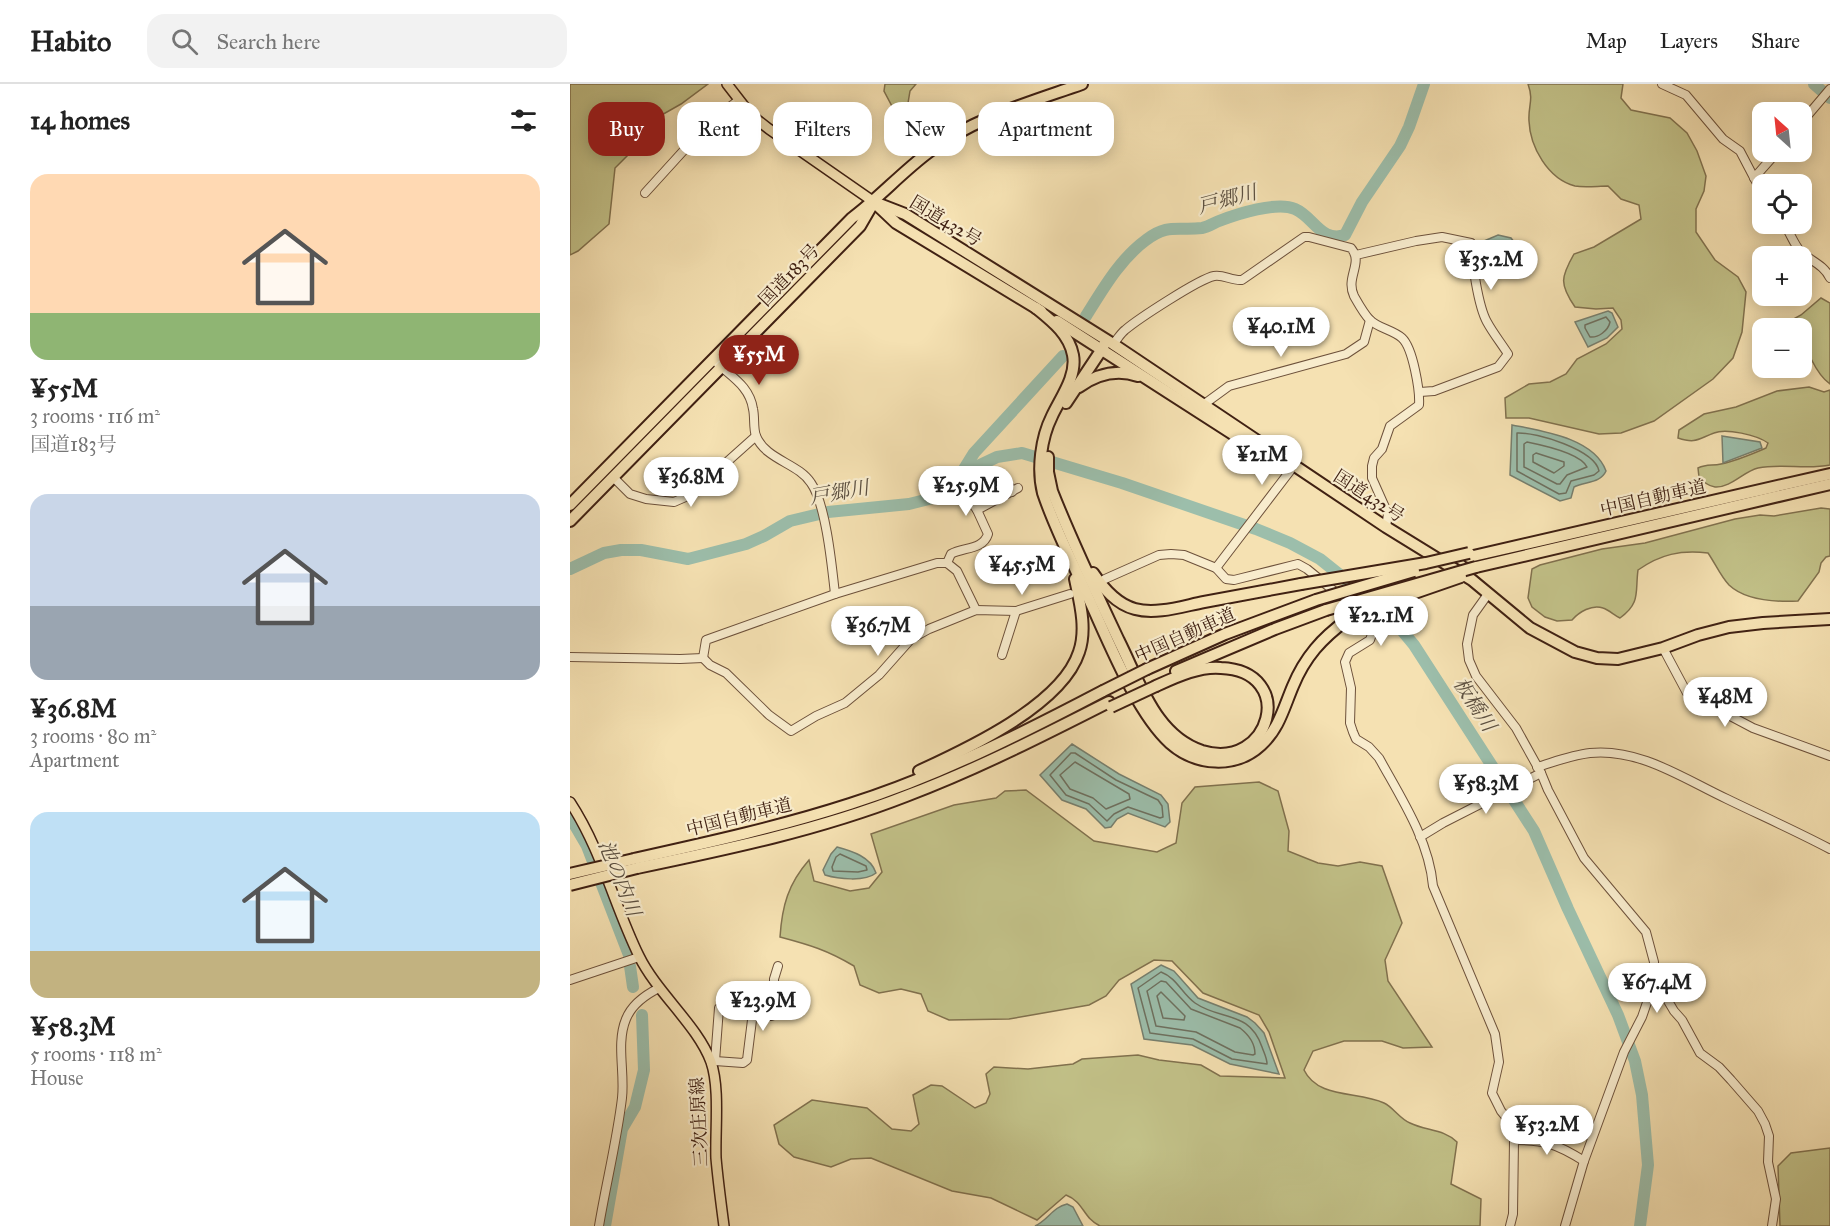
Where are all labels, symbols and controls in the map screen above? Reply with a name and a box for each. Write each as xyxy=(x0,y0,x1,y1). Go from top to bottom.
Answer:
search box xyxy=(147,14,567,68)
text: Habito xyxy=(30,24,111,59)
icon: search xyxy=(168,25,201,58)
text: Search here xyxy=(216,28,320,55)
text: Map xyxy=(1586,28,1627,54)
text: Layers xyxy=(1660,28,1718,54)
text: Share xyxy=(1751,28,1800,54)
chip: Buy xyxy=(588,102,665,156)
chip: Rent xyxy=(677,102,761,156)
chip: Filters xyxy=(773,102,872,156)
chip: New xyxy=(884,102,966,156)
chip: Apartment xyxy=(978,102,1114,156)
north arrow xyxy=(1752,102,1812,162)
map controls xyxy=(1752,102,1812,378)
text: 14 homes xyxy=(30,104,130,136)
icon: filters xyxy=(507,104,540,137)
button: locate xyxy=(1752,174,1812,234)
water label: 戸郷川 xyxy=(1195,179,1261,218)
street label: 国道432号 xyxy=(906,191,986,251)
icon: home xyxy=(231,213,339,321)
street label: 国道183号 xyxy=(754,239,824,311)
pin: ¥35.2M xyxy=(1442,240,1540,291)
button: + xyxy=(1752,246,1812,306)
text: ¥35.2M xyxy=(1459,247,1523,271)
pin: ¥40.1M xyxy=(1232,307,1330,358)
text: ¥40.1M xyxy=(1247,314,1315,338)
button: − xyxy=(1752,318,1812,378)
pin: ¥55M xyxy=(723,335,795,386)
text: ¥55M xyxy=(733,342,785,366)
text: ¥55M xyxy=(30,372,98,404)
text: 3 rooms · 116 m² xyxy=(30,404,160,428)
text: 国道183号 xyxy=(30,432,117,456)
pin: ¥21M xyxy=(1226,435,1298,486)
text: ¥21M xyxy=(1236,442,1288,466)
pin: ¥36.8M xyxy=(642,457,740,508)
text: ¥36.8M xyxy=(658,464,724,488)
street label: 国道432号 xyxy=(1329,465,1409,527)
pin: ¥25.9M xyxy=(917,466,1015,517)
text: ¥25.9M xyxy=(932,473,1000,497)
water label: 戸郷川 xyxy=(807,475,873,509)
street label: 中国自動車道 xyxy=(1598,475,1708,521)
icon: home xyxy=(231,533,339,641)
pin: ¥45.5M xyxy=(973,545,1071,596)
text: ¥45.5M xyxy=(989,552,1055,576)
pin: ¥22.1M xyxy=(1332,596,1430,647)
street label: 中国自動車道 xyxy=(1131,603,1239,667)
text: ¥22.1M xyxy=(1348,603,1414,627)
pin: ¥36.7M xyxy=(829,606,927,657)
text: ¥36.7M xyxy=(845,613,911,637)
water label: 板橋川 xyxy=(1449,672,1502,737)
pin: ¥48M xyxy=(1689,677,1761,728)
text: ¥48M xyxy=(1697,684,1753,708)
text: ¥36.8M xyxy=(30,692,117,724)
text: 3 rooms · 80 m² xyxy=(30,724,156,748)
text: Apartment xyxy=(30,748,119,772)
pin: ¥58.3M xyxy=(1437,764,1535,815)
text: ¥58.3M xyxy=(1453,771,1519,795)
street label: 中国自動車道 xyxy=(684,793,794,841)
water label: 池の内川 xyxy=(594,836,647,921)
icon: home xyxy=(231,851,339,959)
pin: ¥67.4M xyxy=(1608,963,1706,1014)
text: ¥67.4M xyxy=(1622,970,1692,994)
pin: ¥23.9M xyxy=(714,981,812,1032)
text: ¥23.9M xyxy=(730,988,796,1012)
text: ¥58.3M xyxy=(30,1010,116,1042)
text: 5 rooms · 118 m² xyxy=(30,1042,162,1066)
text: House xyxy=(30,1066,84,1090)
street label: 三次庄原線 xyxy=(686,1076,712,1168)
pin: ¥53.2M xyxy=(1498,1105,1596,1156)
text: ¥53.2M xyxy=(1514,1112,1580,1136)

